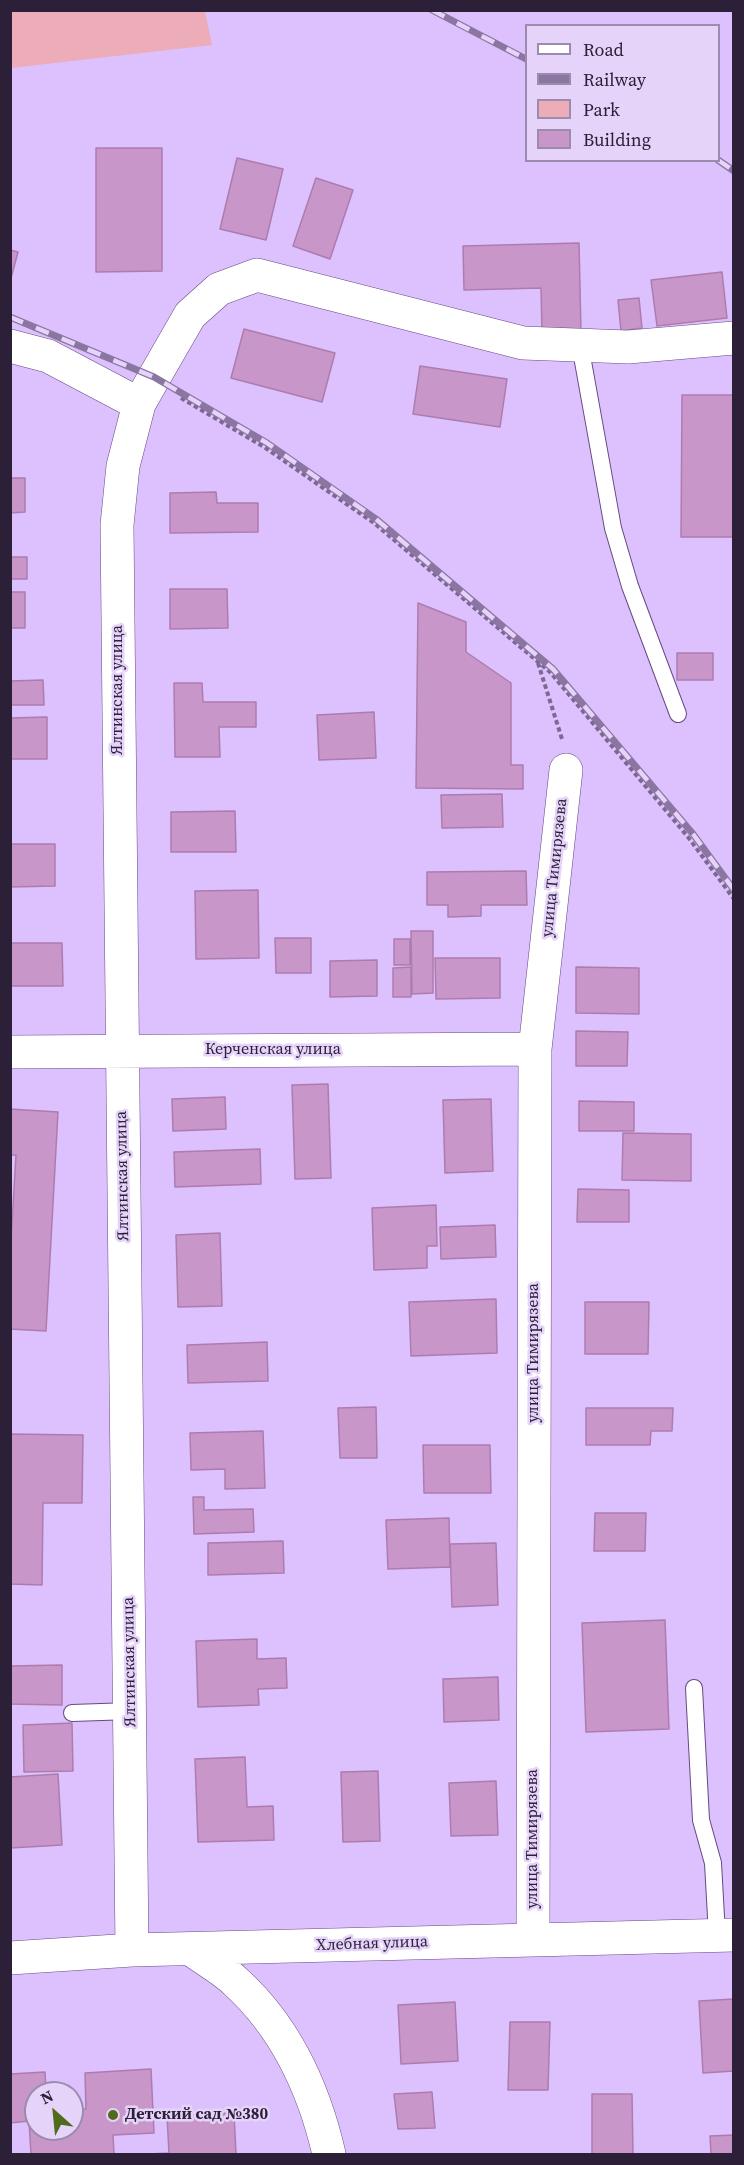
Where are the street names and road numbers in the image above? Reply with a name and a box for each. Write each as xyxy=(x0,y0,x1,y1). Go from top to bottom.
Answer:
street label: Ялтинская улица xyxy=(108,625,128,755)
street label: улица Тимирязева xyxy=(538,798,572,938)
street label: Керченская улица xyxy=(205,1040,341,1060)
street label: Ялтинская улица xyxy=(112,1111,134,1241)
street label: улица Тимирязева xyxy=(524,1283,544,1423)
street label: Ялтинская улица xyxy=(119,1597,141,1727)
street label: улица Тимирязева xyxy=(523,1769,543,1909)
street label: Хлебная улица xyxy=(316,1932,428,1956)

